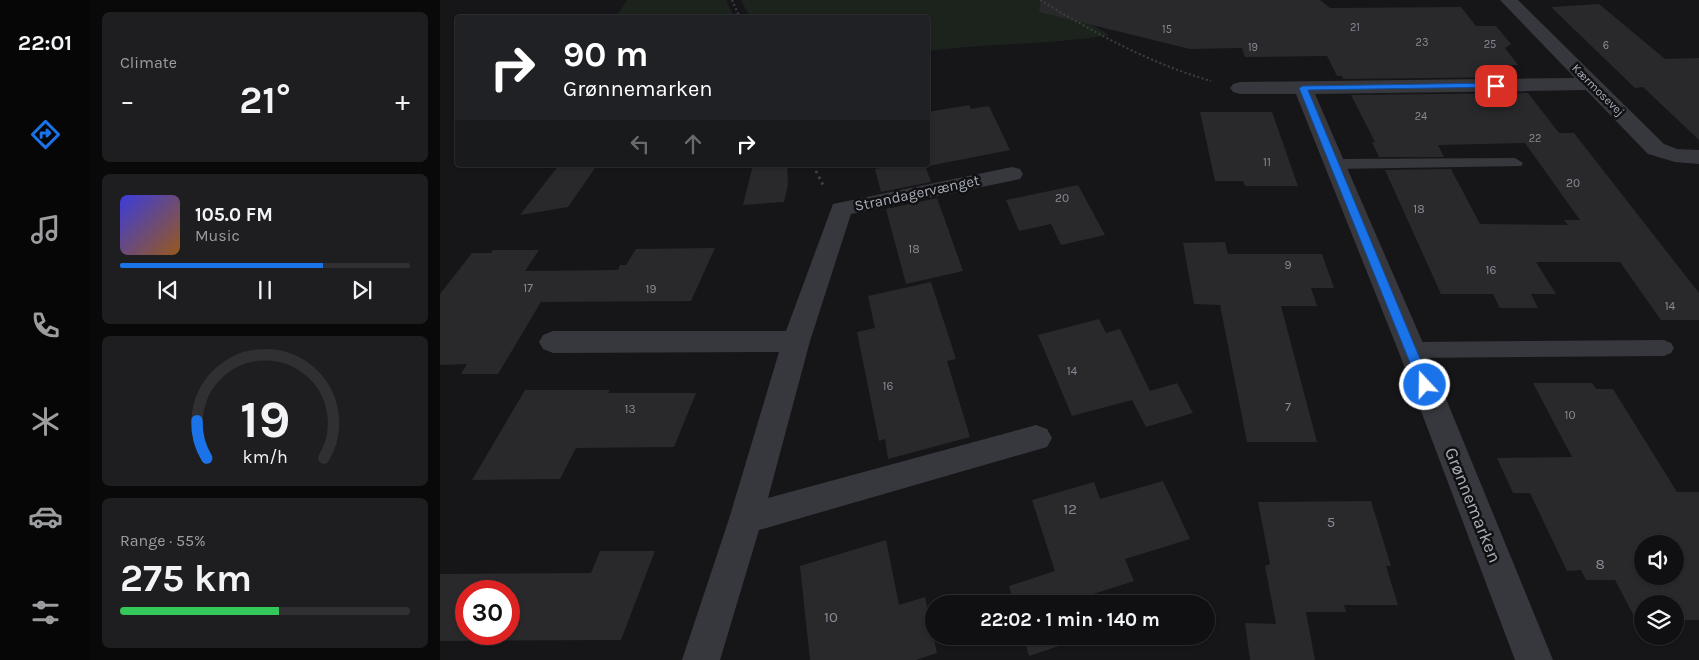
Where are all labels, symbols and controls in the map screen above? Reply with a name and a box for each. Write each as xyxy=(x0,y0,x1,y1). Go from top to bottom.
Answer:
house number: 21 xyxy=(1350,21,1360,34)
house number: 15 xyxy=(1162,23,1172,36)
text: 22:01 xyxy=(18,30,72,56)
text: 90 m xyxy=(563,34,649,75)
icon: right xyxy=(480,35,545,100)
house number: 23 xyxy=(1416,36,1428,49)
house number: 25 xyxy=(1484,38,1496,51)
house number: 6 xyxy=(1603,39,1609,52)
house number: 19 xyxy=(1248,41,1258,54)
text: Climate xyxy=(120,53,177,72)
street label: Kærmosevej xyxy=(1569,61,1627,119)
pin xyxy=(1475,65,1517,107)
icon: arrive xyxy=(1482,72,1510,100)
text: Grønnemarken xyxy=(563,76,713,102)
text: 21° xyxy=(239,78,291,123)
text: − xyxy=(120,84,135,117)
text: + xyxy=(395,84,410,117)
house number: 24 xyxy=(1415,110,1427,123)
icon: directions xyxy=(28,117,63,152)
icon: left xyxy=(626,130,654,158)
icon: ahead xyxy=(679,130,707,158)
icon: right xyxy=(732,130,760,158)
house number: 22 xyxy=(1529,132,1541,145)
house number: 11 xyxy=(1263,155,1271,169)
street label: Strandagervænget xyxy=(853,171,981,215)
house number: 20 xyxy=(1566,176,1580,190)
house number: 20 xyxy=(1055,191,1069,205)
house number: 18 xyxy=(1413,202,1425,216)
text: 105.0 FM xyxy=(195,204,273,226)
icon: music xyxy=(28,212,63,247)
text: Music xyxy=(195,226,240,245)
house number: 18 xyxy=(908,242,920,256)
house number: 9 xyxy=(1285,258,1292,272)
house number: 16 xyxy=(1486,263,1497,277)
icon: previous xyxy=(154,276,182,304)
icon: pause xyxy=(251,276,279,304)
icon: next xyxy=(348,276,376,304)
house number: 17 xyxy=(523,281,533,295)
house number: 19 xyxy=(646,282,656,296)
house number: 14 xyxy=(1665,299,1676,313)
icon: phone xyxy=(28,308,63,343)
position arrow xyxy=(1398,358,1450,410)
house number: 14 xyxy=(1067,364,1078,378)
house number: 16 xyxy=(883,379,894,393)
text: 19 xyxy=(240,389,290,450)
house number: 7 xyxy=(1285,400,1291,414)
house number: 13 xyxy=(624,402,636,416)
icon: climate xyxy=(28,404,63,439)
house number: 10 xyxy=(1564,408,1576,422)
street label: Grønnemarken xyxy=(1440,444,1506,566)
text: km/h xyxy=(242,447,288,468)
icon: car xyxy=(28,499,63,534)
house number: 12 xyxy=(1063,500,1077,518)
house number: 5 xyxy=(1327,513,1335,531)
text: Range · 55% xyxy=(120,531,206,550)
map controls xyxy=(1634,535,1684,645)
button: sound xyxy=(1634,535,1684,585)
house number: 8 xyxy=(1595,555,1605,573)
text: 275 km xyxy=(120,556,252,601)
speed limit sign: 30 xyxy=(455,580,520,645)
icon: filters xyxy=(28,595,63,630)
button: layers xyxy=(1634,595,1684,645)
house number: 10 xyxy=(824,608,838,626)
text: 22:02 · 1 min · 140 m xyxy=(980,609,1160,631)

